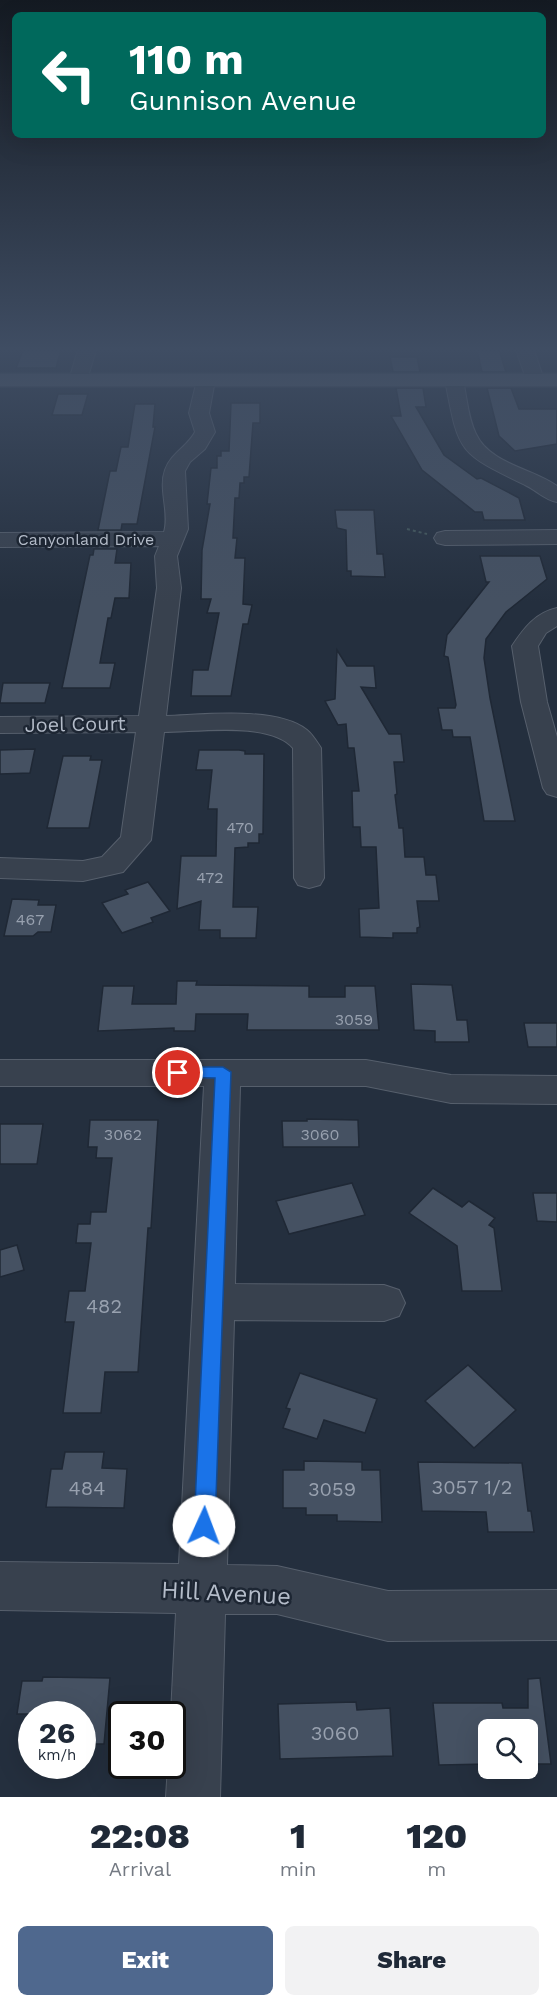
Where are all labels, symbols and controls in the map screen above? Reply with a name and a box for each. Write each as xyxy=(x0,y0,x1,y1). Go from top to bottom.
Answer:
text: 110 m xyxy=(129,35,244,84)
icon: left xyxy=(30,36,108,114)
text: Gunnison Avenue xyxy=(129,85,357,117)
street label: Canyonland Drive xyxy=(18,530,154,549)
street label: Joel Court xyxy=(24,711,126,737)
house number: 470 xyxy=(226,818,254,837)
house number: 472 xyxy=(196,868,224,887)
house number: 467 xyxy=(16,910,44,929)
house number: 3059 xyxy=(335,1010,373,1029)
pin xyxy=(152,1047,203,1098)
icon: arrive xyxy=(161,1056,194,1089)
house number: 3062 xyxy=(104,1125,142,1144)
house number: 3060 xyxy=(301,1125,339,1144)
house number: 482 xyxy=(86,1294,122,1318)
house number: 3057 1/2 xyxy=(432,1475,512,1499)
house number: 484 xyxy=(69,1476,105,1500)
house number: 3059 xyxy=(308,1477,356,1501)
position arrow xyxy=(172,1494,236,1558)
street label: Hill Avenue xyxy=(160,1576,292,1610)
speed limit sign: 30 xyxy=(108,1701,186,1779)
text: 26 xyxy=(39,1715,75,1750)
map controls xyxy=(478,1719,538,1779)
button: search xyxy=(478,1719,538,1779)
house number: 3060 xyxy=(311,1721,359,1745)
text: km/h xyxy=(38,1746,76,1764)
text: 22:08 xyxy=(90,1815,190,1857)
text: 1 xyxy=(290,1815,306,1857)
text: 120 xyxy=(406,1815,467,1857)
text: Arrival xyxy=(109,1857,171,1881)
text: min xyxy=(280,1857,316,1881)
text: m xyxy=(427,1857,446,1881)
button: Exit xyxy=(18,1926,273,1995)
button: Share xyxy=(285,1926,539,1995)

